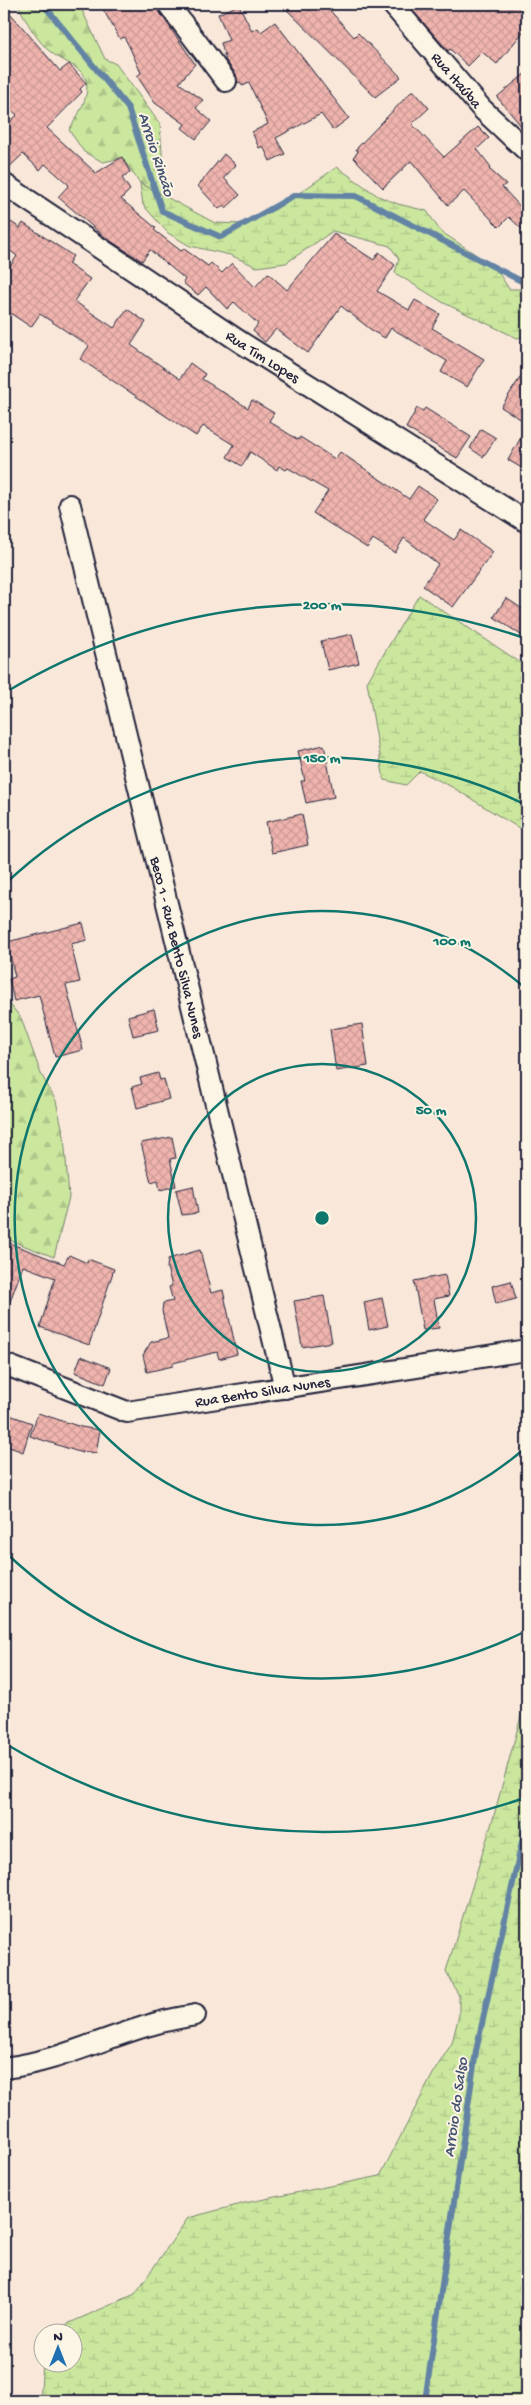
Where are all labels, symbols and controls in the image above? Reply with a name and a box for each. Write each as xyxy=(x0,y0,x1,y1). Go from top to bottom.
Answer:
street label: Rua Itaúba xyxy=(427,49,485,113)
water label: Arroio Rincão xyxy=(132,111,177,200)
street label: Rua Tim Lopes xyxy=(222,328,303,388)
text: 200 m xyxy=(303,597,342,615)
text: 150 m xyxy=(303,750,341,768)
street label: Beco 1 - Rua Bento Silva Nunes xyxy=(145,854,207,1040)
text: 100 m xyxy=(432,933,471,951)
text: 50 m xyxy=(416,1102,447,1120)
centre of rings xyxy=(313,1209,331,1227)
street label: Rua Bento Silva Nunes xyxy=(194,1374,332,1412)
water label: Arroio do Salso xyxy=(441,2056,474,2158)
north arrow xyxy=(32,2322,82,2372)
text: N xyxy=(53,2329,63,2346)

